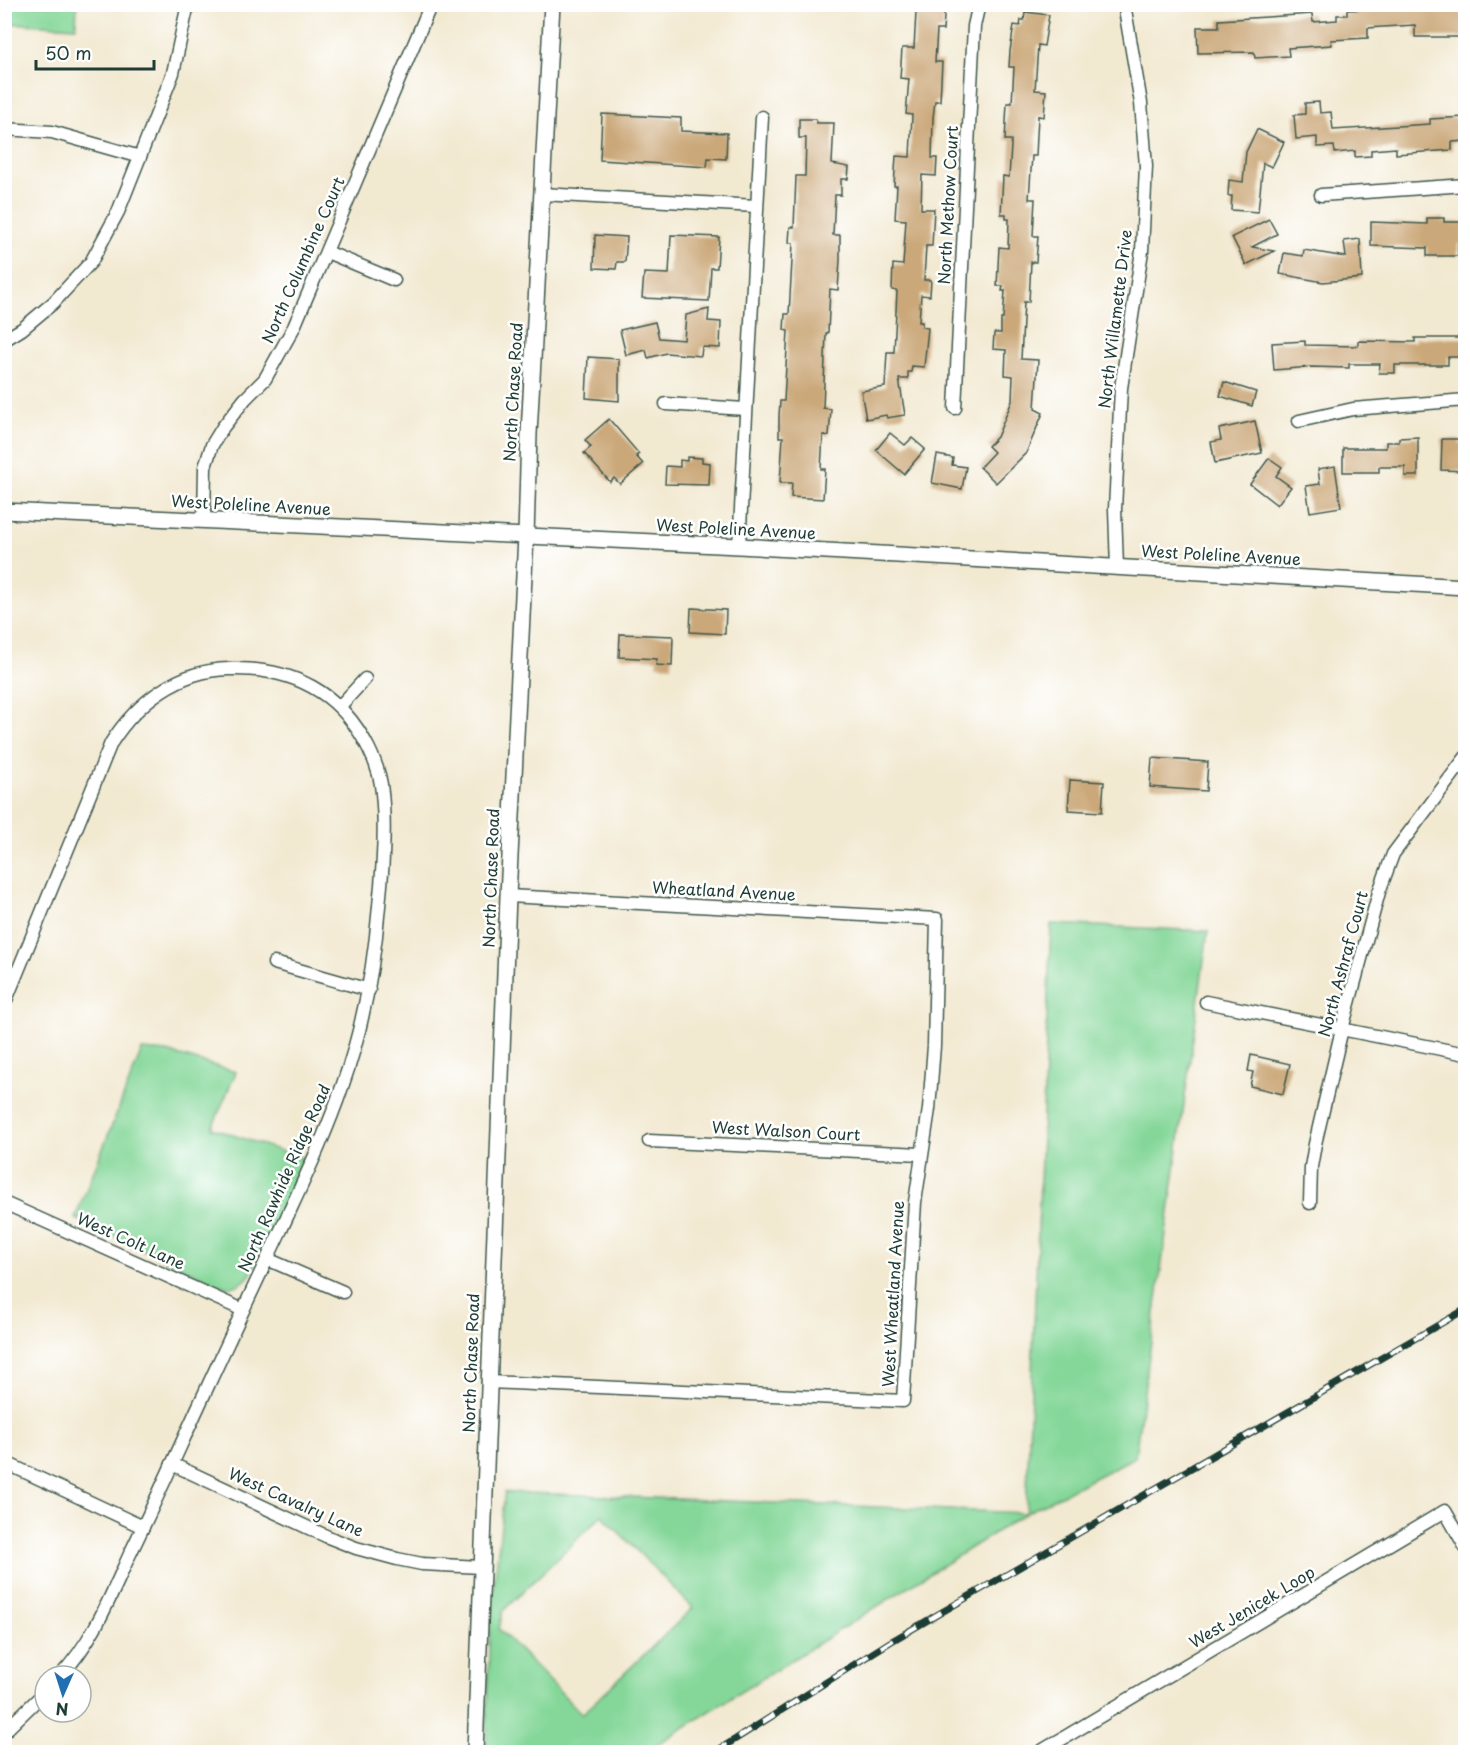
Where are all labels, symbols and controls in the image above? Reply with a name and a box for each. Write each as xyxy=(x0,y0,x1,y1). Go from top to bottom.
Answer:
scale bar xyxy=(36,33,154,71)
text: 50 m xyxy=(45,39,92,66)
street label: North Methow Court xyxy=(931,124,963,285)
street label: North Columbine Court xyxy=(255,172,350,347)
street label: North Willamette Drive xyxy=(1091,228,1137,410)
street label: North Chase Road xyxy=(496,322,528,462)
street label: West Poleline Avenue xyxy=(170,488,332,520)
street label: West Poleline Avenue xyxy=(655,512,817,544)
street label: West Poleline Avenue xyxy=(1140,538,1302,570)
street label: North Chase Road xyxy=(476,808,504,948)
street label: Wheatland Avenue xyxy=(652,874,797,906)
street label: North Ashraf Court xyxy=(1311,888,1373,1039)
street label: North Rawhide Ridge Road xyxy=(231,1080,335,1275)
street label: West Walson Court xyxy=(711,1114,861,1146)
street label: West Wheatland Avenue xyxy=(875,1200,909,1388)
street label: West Colt Lane xyxy=(73,1205,189,1275)
street label: North Chase Road xyxy=(456,1293,484,1433)
street label: West Cavalry Lane xyxy=(225,1460,368,1542)
street label: West Jenicek Loop xyxy=(1184,1559,1319,1653)
north arrow xyxy=(33,1664,93,1724)
text: N xyxy=(55,1698,69,1722)

